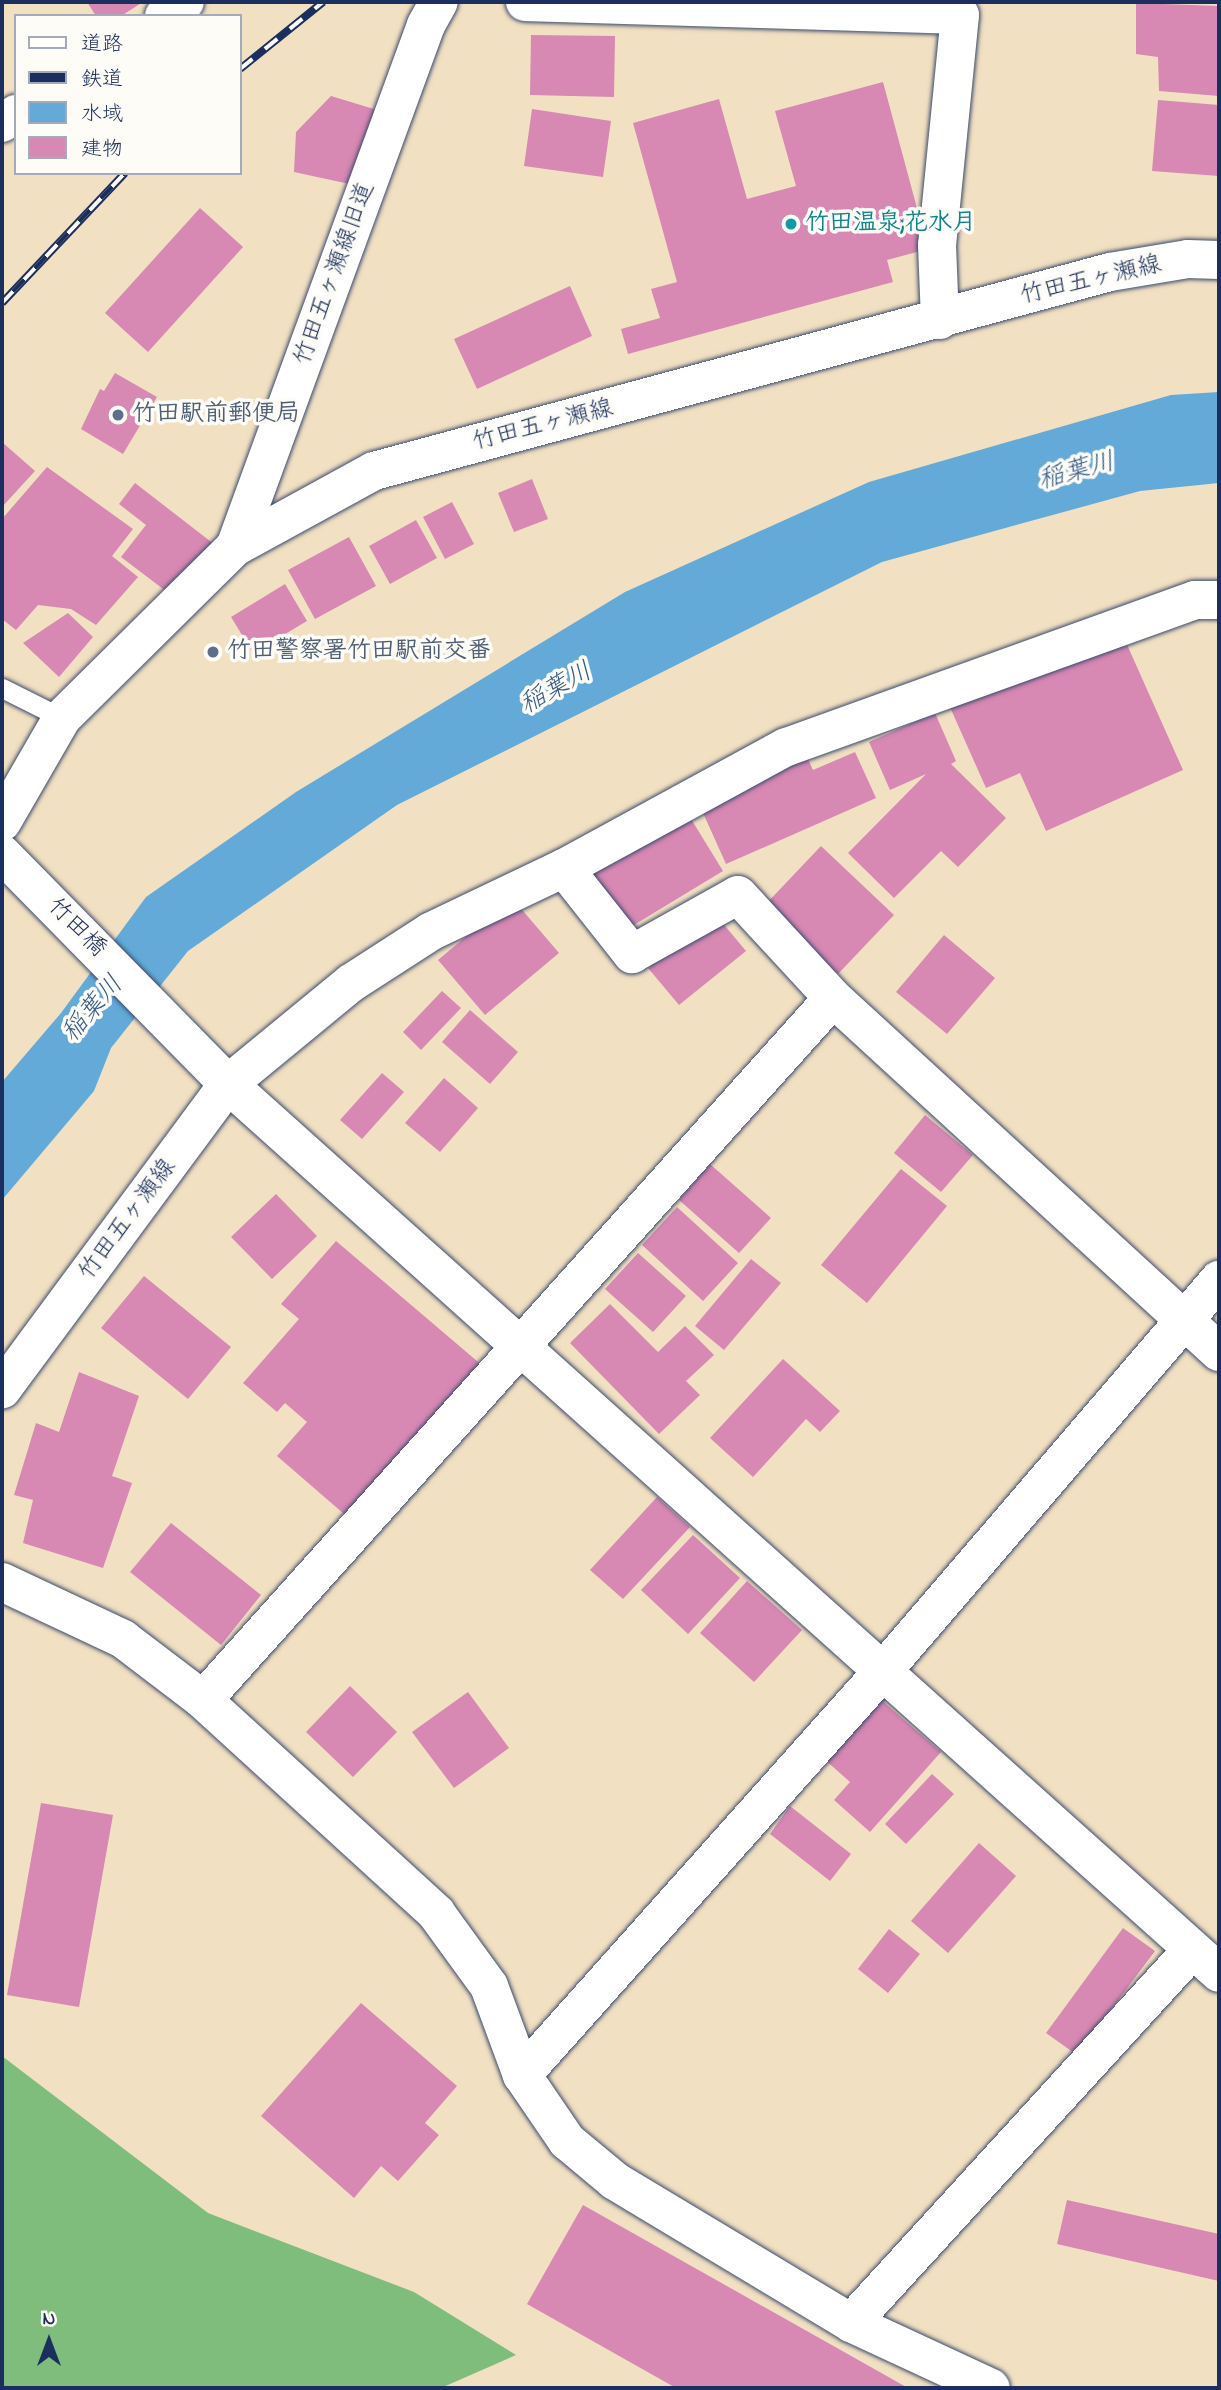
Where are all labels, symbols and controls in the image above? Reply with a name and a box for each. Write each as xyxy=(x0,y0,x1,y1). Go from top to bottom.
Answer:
legend xyxy=(14,14,242,175)
text: 道路 xyxy=(81,30,123,60)
text: 鉄道 xyxy=(81,65,123,95)
text: 水域 xyxy=(81,100,123,130)
text: 建物 xyxy=(81,135,123,165)
street label: 竹田五ヶ瀬線旧道 xyxy=(289,179,381,369)
place label: 竹田温泉;花水月 xyxy=(805,210,976,238)
marker: 竹田温泉;花水月 xyxy=(783,216,799,232)
street label: 竹田五ヶ瀬線 xyxy=(1018,251,1164,311)
street label: 竹田五ヶ瀬線 xyxy=(470,395,616,457)
place label: 竹田駅前郵便局 xyxy=(132,401,300,429)
marker: 竹田駅前郵便局 xyxy=(110,407,126,423)
water label: 稲葉川 xyxy=(1035,448,1119,498)
place label: 竹田警察署竹田駅前交番 xyxy=(227,638,491,666)
marker: 竹田警察署竹田駅前交番 xyxy=(205,644,221,660)
water label: 稲葉川 xyxy=(515,657,599,723)
street label: 竹田橋 xyxy=(40,892,112,964)
water label: 稲葉川 xyxy=(57,970,131,1050)
street label: 竹田五ヶ瀬線 xyxy=(73,1154,183,1286)
north arrow xyxy=(14,2306,84,2376)
text: N xyxy=(43,2306,55,2333)

